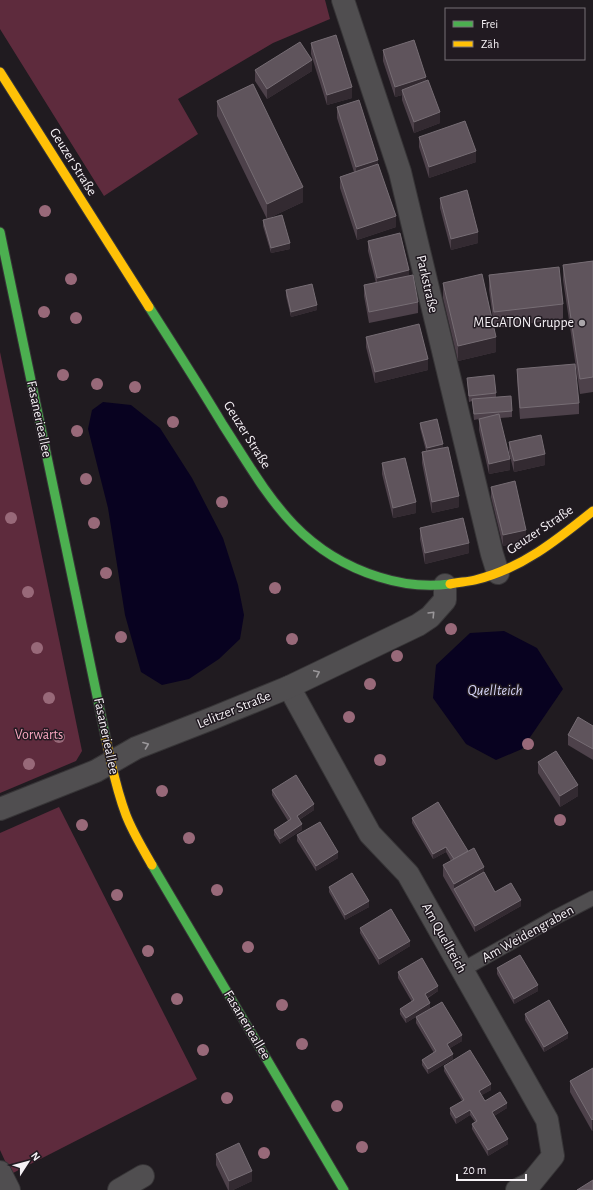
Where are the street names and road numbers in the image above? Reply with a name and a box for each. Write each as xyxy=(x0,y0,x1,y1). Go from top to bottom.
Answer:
street label: Geuzer Straße xyxy=(47,126,99,198)
street label: Parkstraße xyxy=(414,254,440,314)
street label: Fasanerieallee xyxy=(24,379,54,459)
street label: Geuzer Straße xyxy=(221,399,273,471)
street label: Geuzer Straße xyxy=(504,503,576,557)
street label: Lelitzer Straße xyxy=(195,689,273,731)
street label: Fasanerieallee xyxy=(91,696,121,776)
street label: Am Quellteich xyxy=(419,901,469,975)
street label: Am Weidengraben xyxy=(480,903,576,965)
street label: Fasanerieallee xyxy=(221,988,273,1062)

